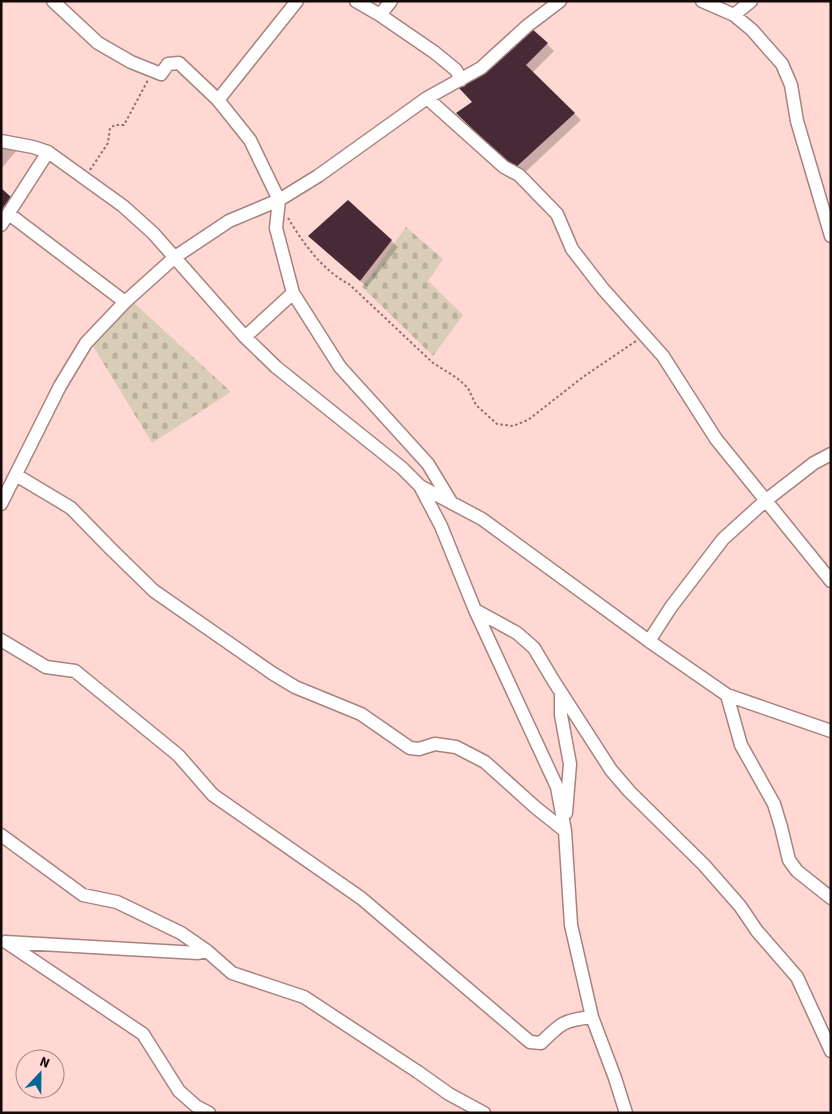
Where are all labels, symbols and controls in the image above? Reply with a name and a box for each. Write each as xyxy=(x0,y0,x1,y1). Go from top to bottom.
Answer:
north arrow xyxy=(15,1049,65,1099)
text: N xyxy=(36,1052,53,1074)

